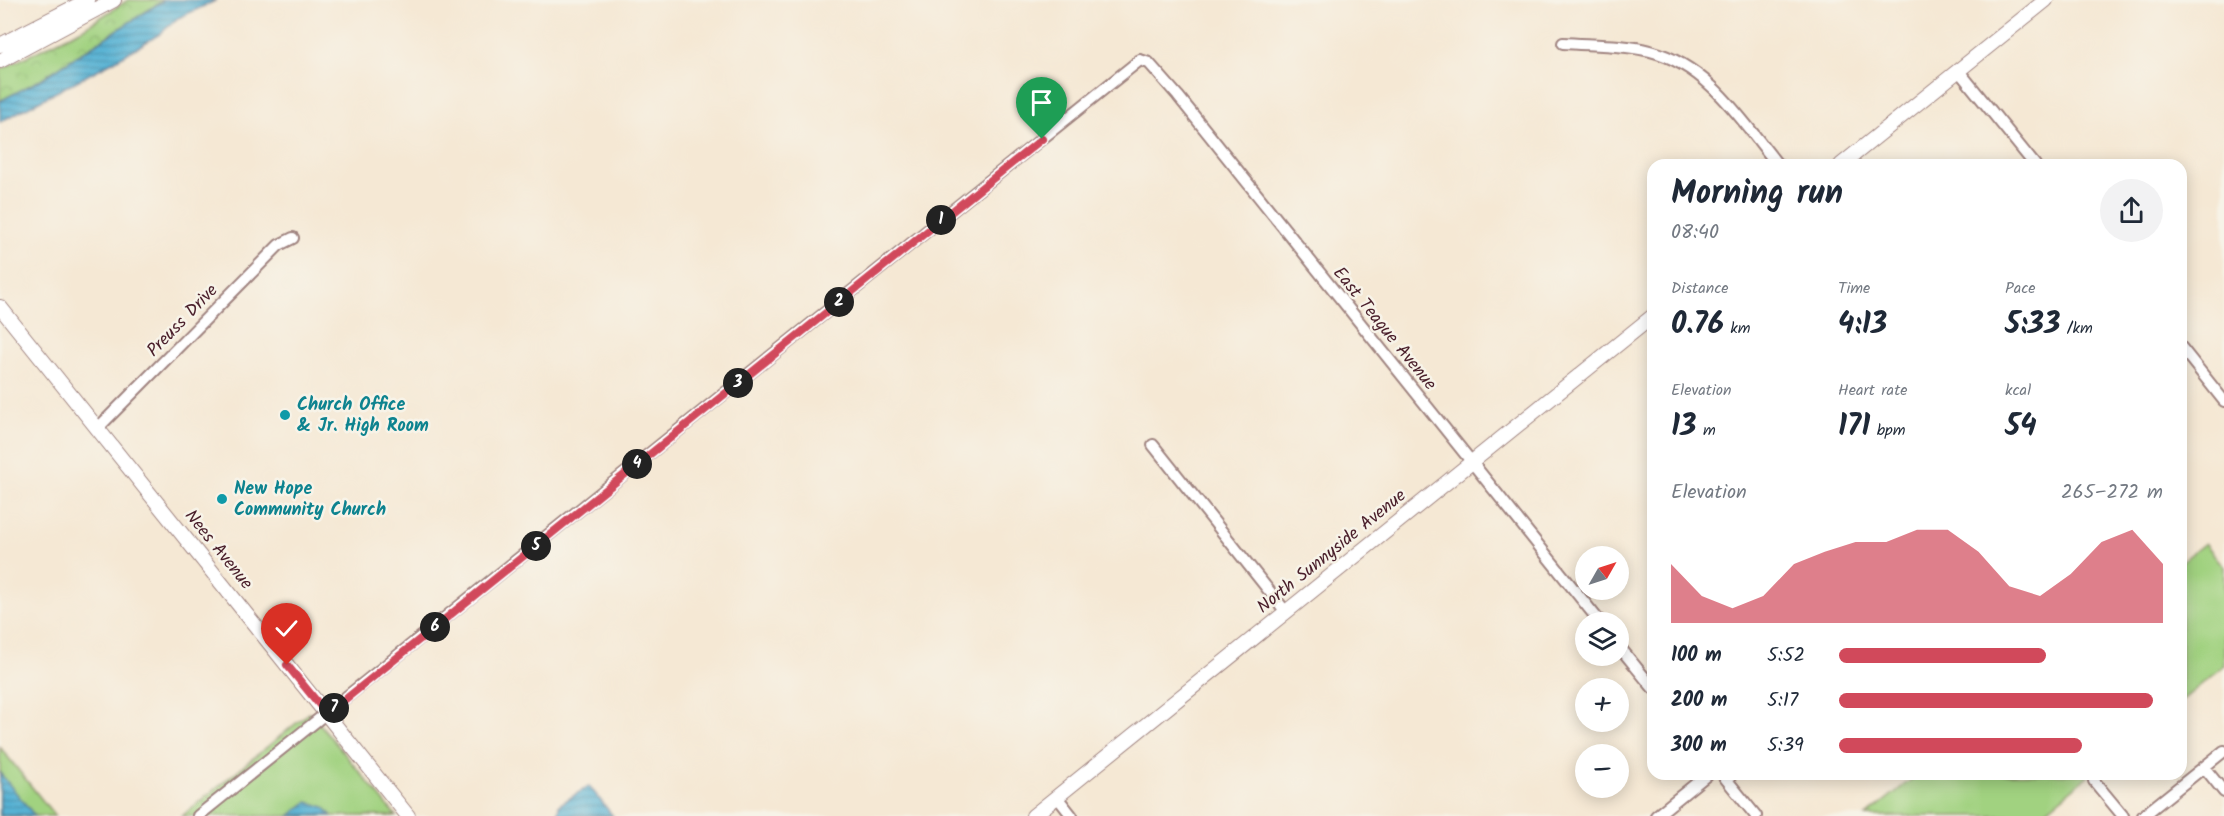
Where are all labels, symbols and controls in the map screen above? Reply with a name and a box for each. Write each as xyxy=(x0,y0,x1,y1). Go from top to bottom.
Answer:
pin xyxy=(1016,77,1067,139)
icon: arrive xyxy=(1025,86,1058,119)
text: Morning run xyxy=(1671,168,1843,221)
button: share xyxy=(2100,179,2163,242)
pin: 1 xyxy=(926,205,956,235)
text: 1 xyxy=(939,207,943,232)
text: 08:40 xyxy=(1671,217,1719,249)
street label: East Teague Avenue xyxy=(1325,261,1443,397)
text: Distance xyxy=(1671,276,1729,301)
text: Time xyxy=(1838,276,1870,301)
text: Pace xyxy=(2005,276,2036,301)
street label: Preuss Drive xyxy=(140,278,226,364)
pin: 2 xyxy=(824,287,854,317)
text: 2 xyxy=(834,289,844,314)
text: 0.76 xyxy=(1671,301,1724,349)
text: 4:13 xyxy=(1838,301,1887,349)
text: 5:33 xyxy=(2005,301,2060,349)
text: km xyxy=(1724,316,1751,341)
text: /km xyxy=(2060,316,2093,341)
pin: 3 xyxy=(723,368,753,398)
text: 3 xyxy=(734,370,742,395)
text: Elevation xyxy=(1671,378,1732,403)
text: Heart rate xyxy=(1838,378,1908,403)
text: kcal xyxy=(2005,378,2031,403)
place label: Church Office & Jr. High Room xyxy=(297,391,429,441)
text: 13 xyxy=(1671,403,1696,451)
text: 171 xyxy=(1838,403,1870,451)
text: 54 xyxy=(2005,403,2037,451)
marker: Church Office & Jr. High Room xyxy=(278,408,292,422)
text: m xyxy=(1696,418,1716,443)
text: bpm xyxy=(1870,418,1905,443)
pin: 4 xyxy=(622,449,652,479)
text: 4 xyxy=(633,451,641,476)
place label: New Hope Community Church xyxy=(234,475,386,525)
text: Elevation xyxy=(1671,477,1747,509)
text: 265–272 m xyxy=(2061,477,2163,509)
street label: North Sunnyside Avenue xyxy=(1251,482,1413,622)
marker: New Hope Community Church xyxy=(215,492,229,506)
street label: Nees Avenue xyxy=(176,503,260,597)
pin: 5 xyxy=(521,531,551,561)
text: 5 xyxy=(532,533,540,558)
north arrow xyxy=(1575,546,1629,600)
map controls xyxy=(1575,546,1629,798)
pin xyxy=(261,603,312,665)
icon: check xyxy=(270,612,303,645)
pin: 6 xyxy=(420,612,450,642)
button: layers xyxy=(1575,612,1629,666)
text: 6 xyxy=(431,614,439,639)
text: 100 m xyxy=(1671,640,1722,672)
text: 5:52 xyxy=(1767,640,1805,672)
button: + xyxy=(1575,678,1629,732)
text: 200 m xyxy=(1671,685,1727,717)
text: 5:17 xyxy=(1767,685,1798,717)
pin: 7 xyxy=(319,693,349,723)
text: 7 xyxy=(330,695,338,720)
text: 300 m xyxy=(1671,730,1727,762)
text: 5:39 xyxy=(1767,730,1804,762)
button: − xyxy=(1575,744,1629,798)

